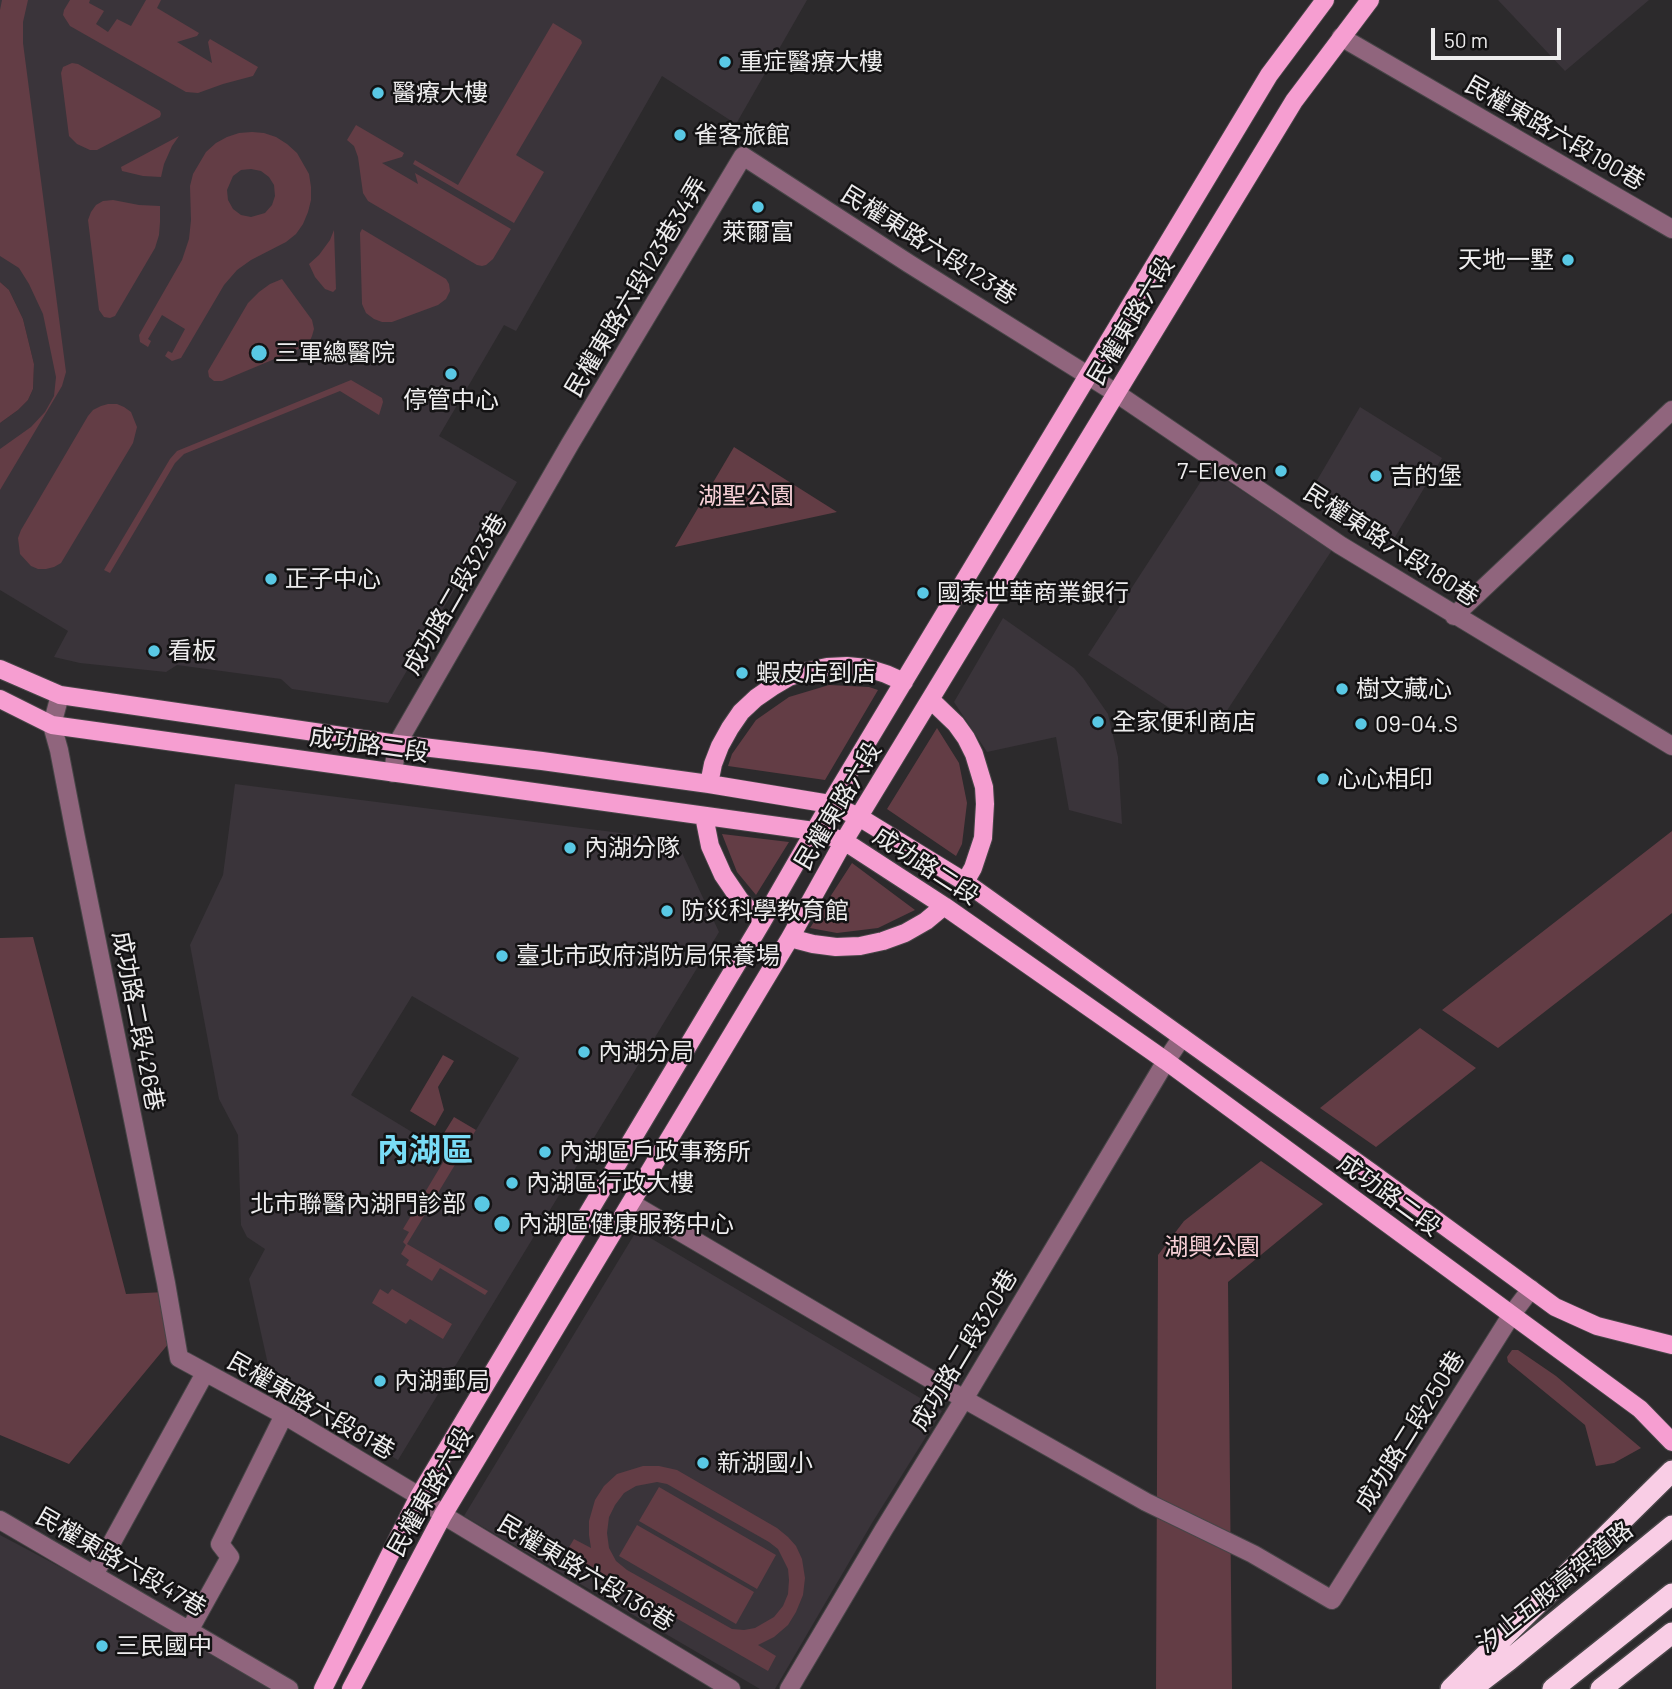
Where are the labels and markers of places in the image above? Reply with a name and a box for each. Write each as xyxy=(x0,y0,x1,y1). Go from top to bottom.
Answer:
place label: 重症醫療大樓 xyxy=(739,48,883,76)
marker: 重症醫療大樓 xyxy=(717,54,733,70)
place label: 醫療大樓 xyxy=(392,79,488,107)
marker: 醫療大樓 xyxy=(370,85,386,101)
place label: 雀客旅館 xyxy=(694,121,790,149)
marker: 雀客旅館 xyxy=(672,127,688,143)
marker: 萊爾富 xyxy=(750,199,766,215)
place label: 萊爾富 xyxy=(722,218,794,246)
place label: 天地一墅 xyxy=(1458,246,1554,274)
marker: 天地一墅 xyxy=(1560,252,1576,268)
place label: 三軍總醫院 xyxy=(275,339,395,367)
marker: 三軍總醫院 xyxy=(249,343,269,363)
marker: 停管中心 xyxy=(443,366,459,382)
place label: 停管中心 xyxy=(403,386,499,414)
place label: 7-Eleven xyxy=(1177,457,1267,485)
place label: 吉的堡 xyxy=(1390,462,1462,490)
marker: 7-Eleven xyxy=(1273,463,1289,479)
marker: 吉的堡 xyxy=(1368,468,1384,484)
place label: 正子中心 xyxy=(285,565,381,593)
marker: 正子中心 xyxy=(263,571,279,587)
place label: 國泰世華商業銀行 xyxy=(937,579,1129,607)
marker: 國泰世華商業銀行 xyxy=(915,585,931,601)
place label: 看板 xyxy=(168,637,216,665)
marker: 看板 xyxy=(146,643,162,659)
place label: 蝦皮店到店 xyxy=(756,659,876,687)
marker: 蝦皮店到店 xyxy=(734,665,750,681)
place label: 樹文藏心 xyxy=(1356,675,1452,703)
marker: 樹文藏心 xyxy=(1334,681,1350,697)
place label: 全家便利商店 xyxy=(1112,708,1256,736)
place label: 09-04.S xyxy=(1375,710,1458,738)
marker: 全家便利商店 xyxy=(1090,714,1106,730)
marker: 09-04.S xyxy=(1353,716,1369,732)
place label: 心心相印 xyxy=(1337,765,1433,793)
marker: 心心相印 xyxy=(1315,771,1331,787)
place label: 內湖分隊 xyxy=(584,834,680,862)
marker: 內湖分隊 xyxy=(562,840,578,856)
place label: 防災科學教育館 xyxy=(681,897,849,925)
marker: 防災科學教育館 xyxy=(659,903,675,919)
place label: 臺北市政府消防局保養場 xyxy=(516,942,780,970)
marker: 臺北市政府消防局保養場 xyxy=(494,948,510,964)
place label: 內湖分局 xyxy=(598,1038,694,1066)
marker: 內湖分局 xyxy=(576,1044,592,1060)
place label: 內湖區戶政事務所 xyxy=(559,1138,751,1166)
marker: 內湖區戶政事務所 xyxy=(537,1144,553,1160)
place label: 內湖區行政大樓 xyxy=(526,1169,694,1197)
marker: 內湖區行政大樓 xyxy=(504,1175,520,1191)
place label: 北市聯醫內湖門診部 xyxy=(250,1190,466,1218)
marker: 北市聯醫內湖門診部 xyxy=(472,1194,492,1214)
place label: 內湖區健康服務中心 xyxy=(518,1210,734,1238)
marker: 內湖區健康服務中心 xyxy=(492,1214,512,1234)
place label: 內湖郵局 xyxy=(394,1367,490,1395)
marker: 內湖郵局 xyxy=(372,1373,388,1389)
place label: 新湖國小 xyxy=(717,1449,813,1477)
marker: 新湖國小 xyxy=(695,1455,711,1471)
place label: 三民國中 xyxy=(116,1632,212,1660)
marker: 三民國中 xyxy=(94,1638,110,1654)

